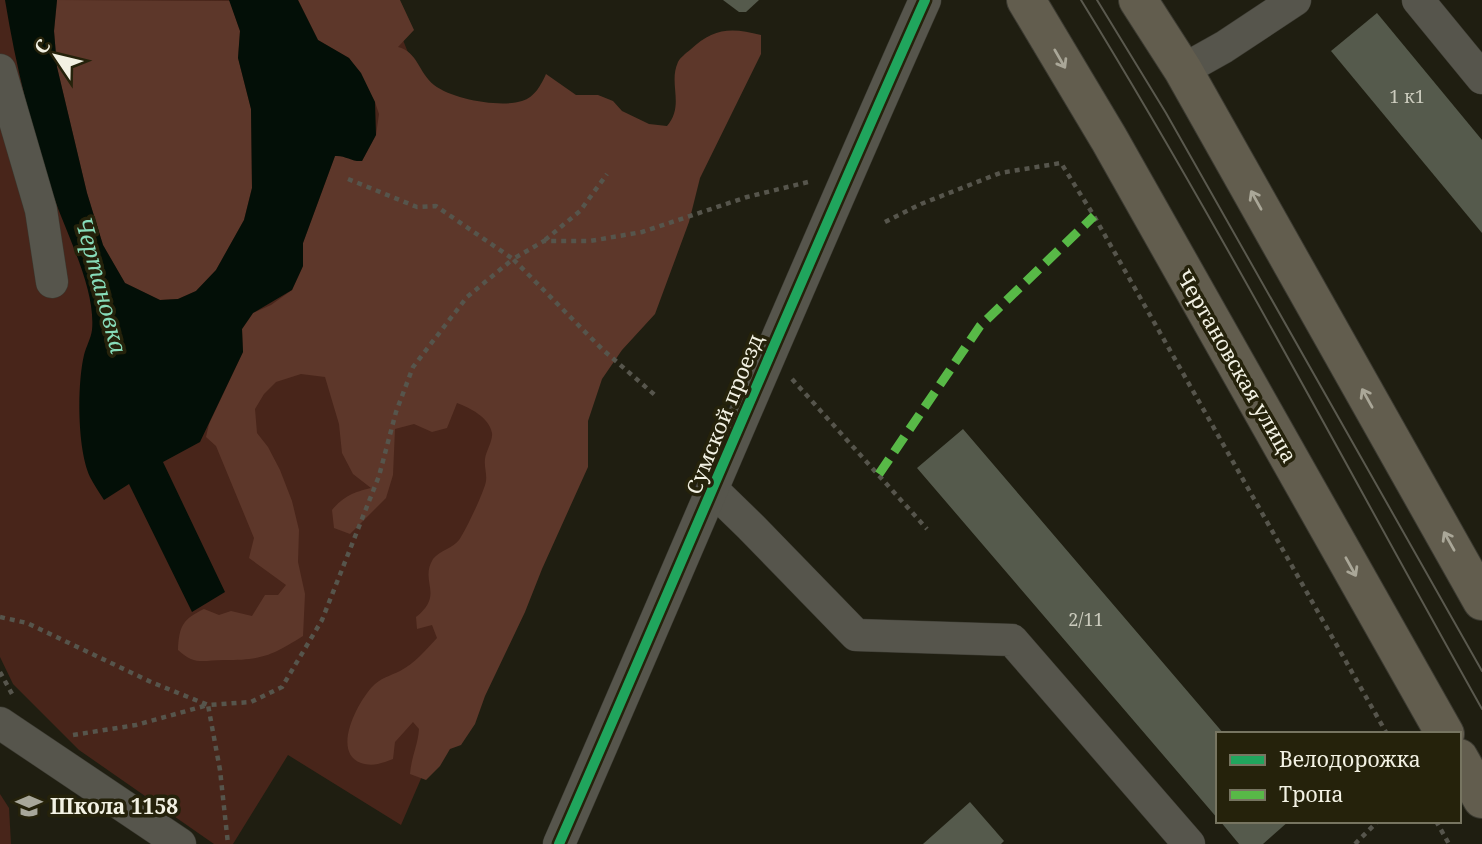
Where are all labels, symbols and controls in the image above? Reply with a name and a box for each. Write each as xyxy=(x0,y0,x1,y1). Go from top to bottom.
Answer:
north arrow xyxy=(21,21,91,91)
text: С xyxy=(28,34,56,59)
one-way arrow xyxy=(1054,49,1068,69)
house number: 1 к1 xyxy=(1389,84,1425,108)
one-way arrow xyxy=(1249,190,1262,211)
water label: Чертановка xyxy=(68,213,136,357)
street label: Чертановская улица xyxy=(1170,264,1304,468)
street label: Сумской проезд xyxy=(679,330,769,498)
one-way arrow xyxy=(1360,389,1374,409)
one-way arrow xyxy=(1442,531,1455,552)
one-way arrow xyxy=(1344,556,1358,576)
house number: 2/11 xyxy=(1068,607,1104,631)
legend xyxy=(1216,732,1461,823)
text: Велодорожка xyxy=(1279,745,1421,773)
text: Тропа xyxy=(1279,780,1343,808)
school or university icon: Школа 1158 xyxy=(14,791,44,821)
place label: Школа 1158 xyxy=(50,792,178,820)

